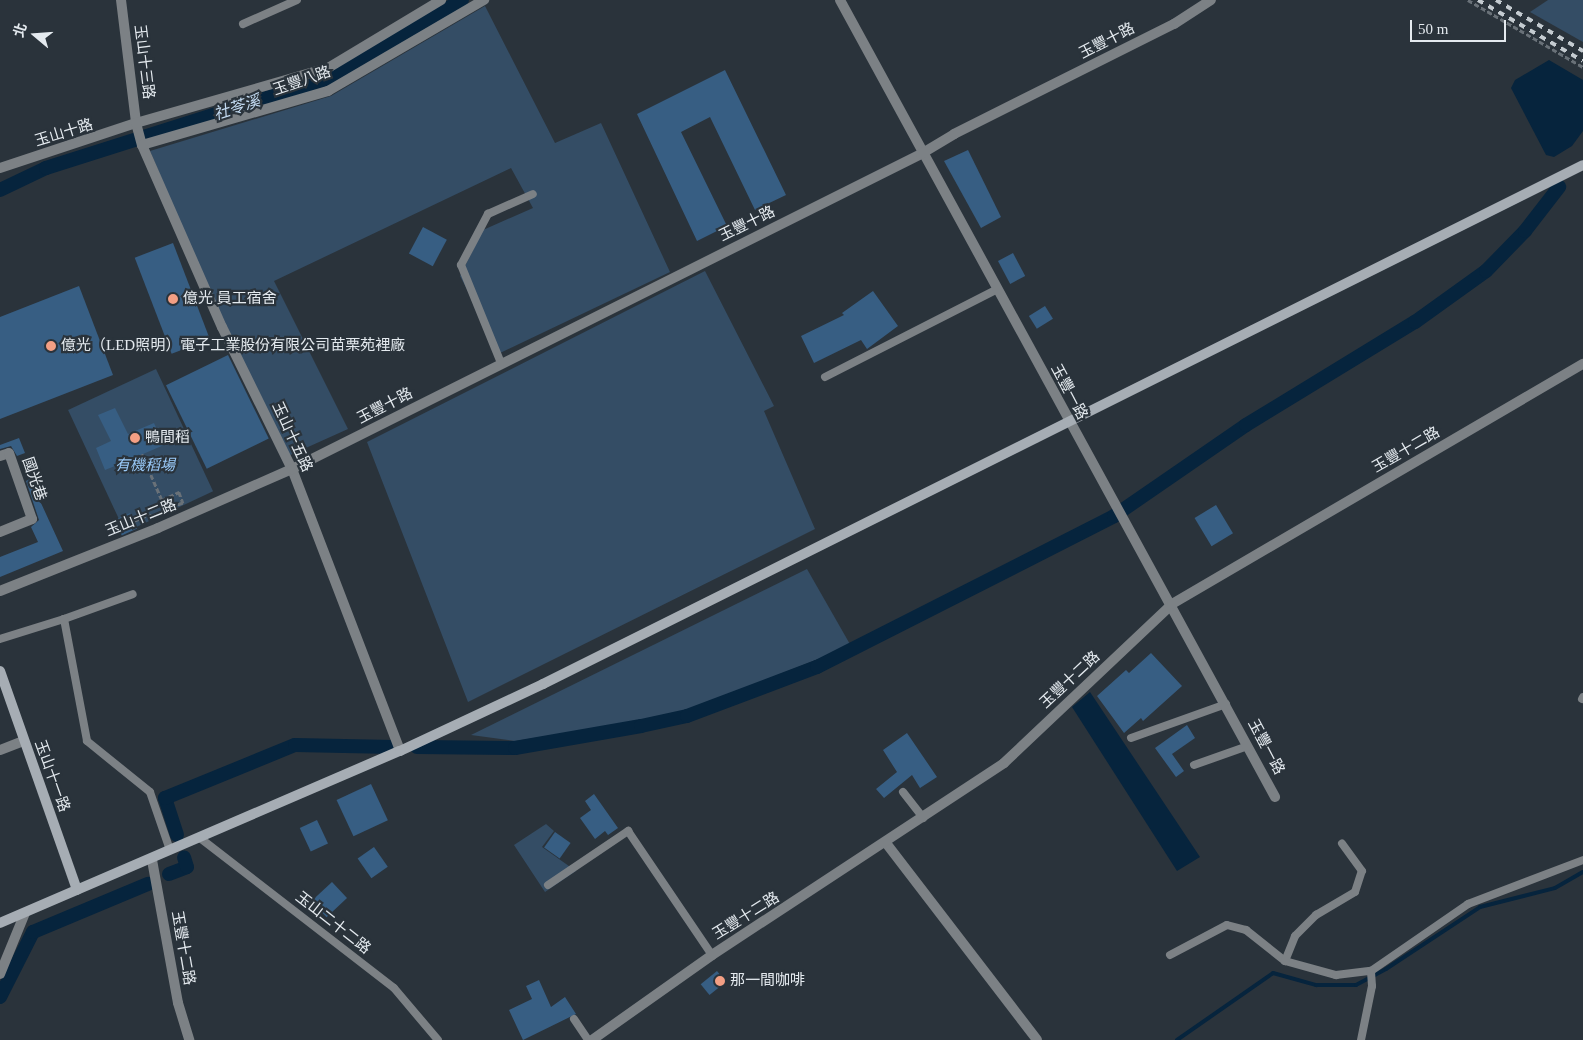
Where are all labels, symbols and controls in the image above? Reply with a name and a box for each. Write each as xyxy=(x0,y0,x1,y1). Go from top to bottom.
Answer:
north arrow xyxy=(10,10,60,60)
scale bar xyxy=(1413,10,1509,42)
street label: 玉豐十路 xyxy=(1076,19,1138,63)
text: 北 xyxy=(11,21,30,39)
text: 50 m xyxy=(1418,21,1448,37)
street label: 玉山十三路 xyxy=(130,24,158,100)
street label: 玉豐八路 xyxy=(271,63,333,99)
water label: 社苓溪 xyxy=(211,91,263,125)
street label: 玉山十路 xyxy=(33,116,95,150)
street label: 玉豐十路 xyxy=(716,203,778,245)
place label: 億光 員工宿舍 xyxy=(183,290,277,308)
marker: 億光 員工宿舍 xyxy=(167,293,179,305)
place label: 億光（LED照明）電子工業股份有限公司苗栗苑裡廠 xyxy=(61,337,405,355)
marker: 億光（LED照明）電子工業股份有限公司苗栗苑裡廠 xyxy=(45,340,57,352)
street label: 玉豐一路 xyxy=(1047,361,1091,423)
street label: 玉豐十路 xyxy=(354,384,416,428)
street label: 玉山十五路 xyxy=(268,399,316,475)
street label: 玉豐十二路 xyxy=(1369,423,1443,477)
place label: 鴨間稻 xyxy=(145,429,190,447)
marker: 鴨間稻 xyxy=(129,432,141,444)
street label: 國光巷 xyxy=(18,455,50,503)
park label: 有機稻場 xyxy=(115,457,175,475)
street label: 玉山十二路 xyxy=(103,496,179,540)
street label: 玉豐十二路 xyxy=(1036,648,1104,712)
street label: 玉豐一路 xyxy=(1244,716,1288,778)
street label: 玉山十一路 xyxy=(31,738,73,814)
street label: 玉山二十二路 xyxy=(292,888,374,958)
street label: 玉豐十二路 xyxy=(709,888,783,944)
street label: 玉豐十二路 xyxy=(168,910,198,986)
place label: 那一間咖啡 xyxy=(730,972,805,990)
marker: 那一間咖啡 xyxy=(714,975,726,987)

